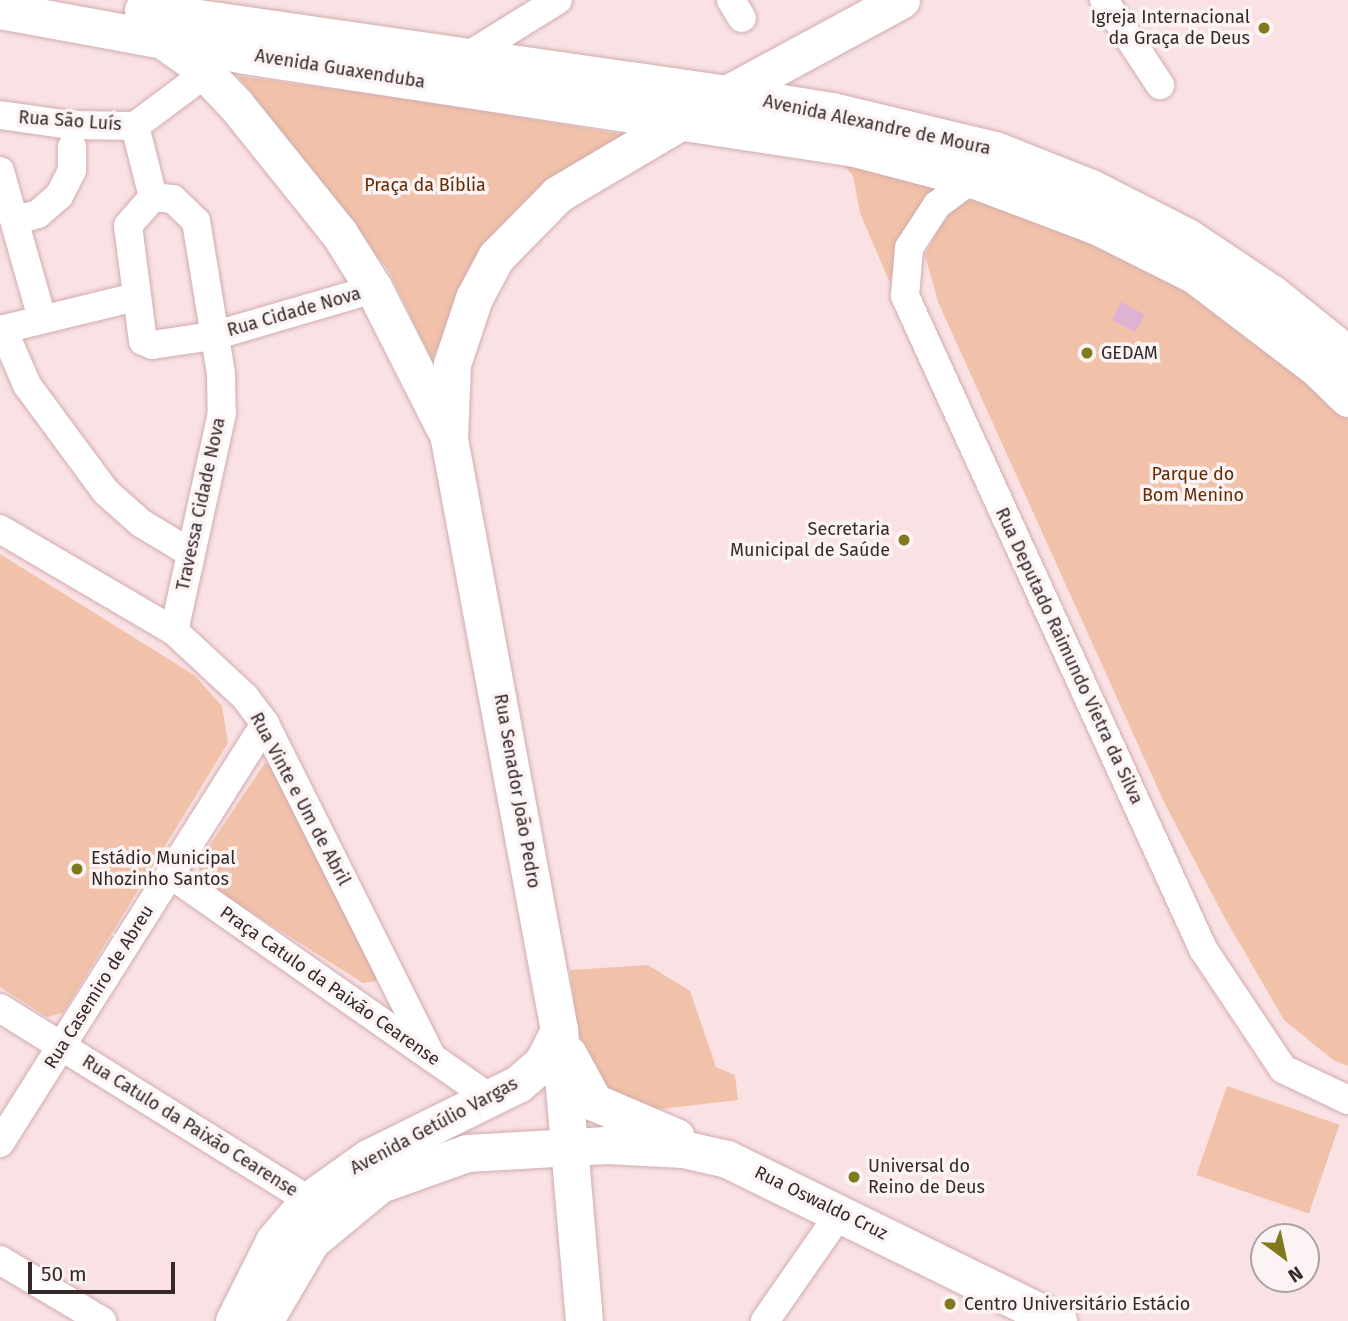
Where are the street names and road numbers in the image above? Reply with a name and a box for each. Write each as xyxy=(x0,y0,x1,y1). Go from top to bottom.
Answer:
street label: Avenida Guaxenduba xyxy=(253,45,427,93)
street label: Avenida Alexandre de Moura xyxy=(761,90,993,160)
street label: Rua São Luís xyxy=(18,107,122,135)
street label: Rua Cidade Nova xyxy=(225,283,363,341)
street label: Travessa Cidade Nova xyxy=(172,415,230,593)
street label: Rua Deputado Raimundo Vietra da Silva xyxy=(991,504,1147,808)
street label: Rua Senador João Pedro xyxy=(489,692,545,890)
street label: Rua Vinte e Um de Abril xyxy=(245,709,355,889)
street label: Rua Casemiro de Abreu xyxy=(40,901,158,1073)
street label: Praça Catulo da Paixão Cearense xyxy=(216,902,444,1070)
street label: Rua Catulo da Paixão Cearense xyxy=(78,1051,302,1201)
street label: Avenida Getúlio Vargas xyxy=(347,1073,521,1179)
street label: Rua Oswaldo Cruz xyxy=(751,1161,891,1245)

